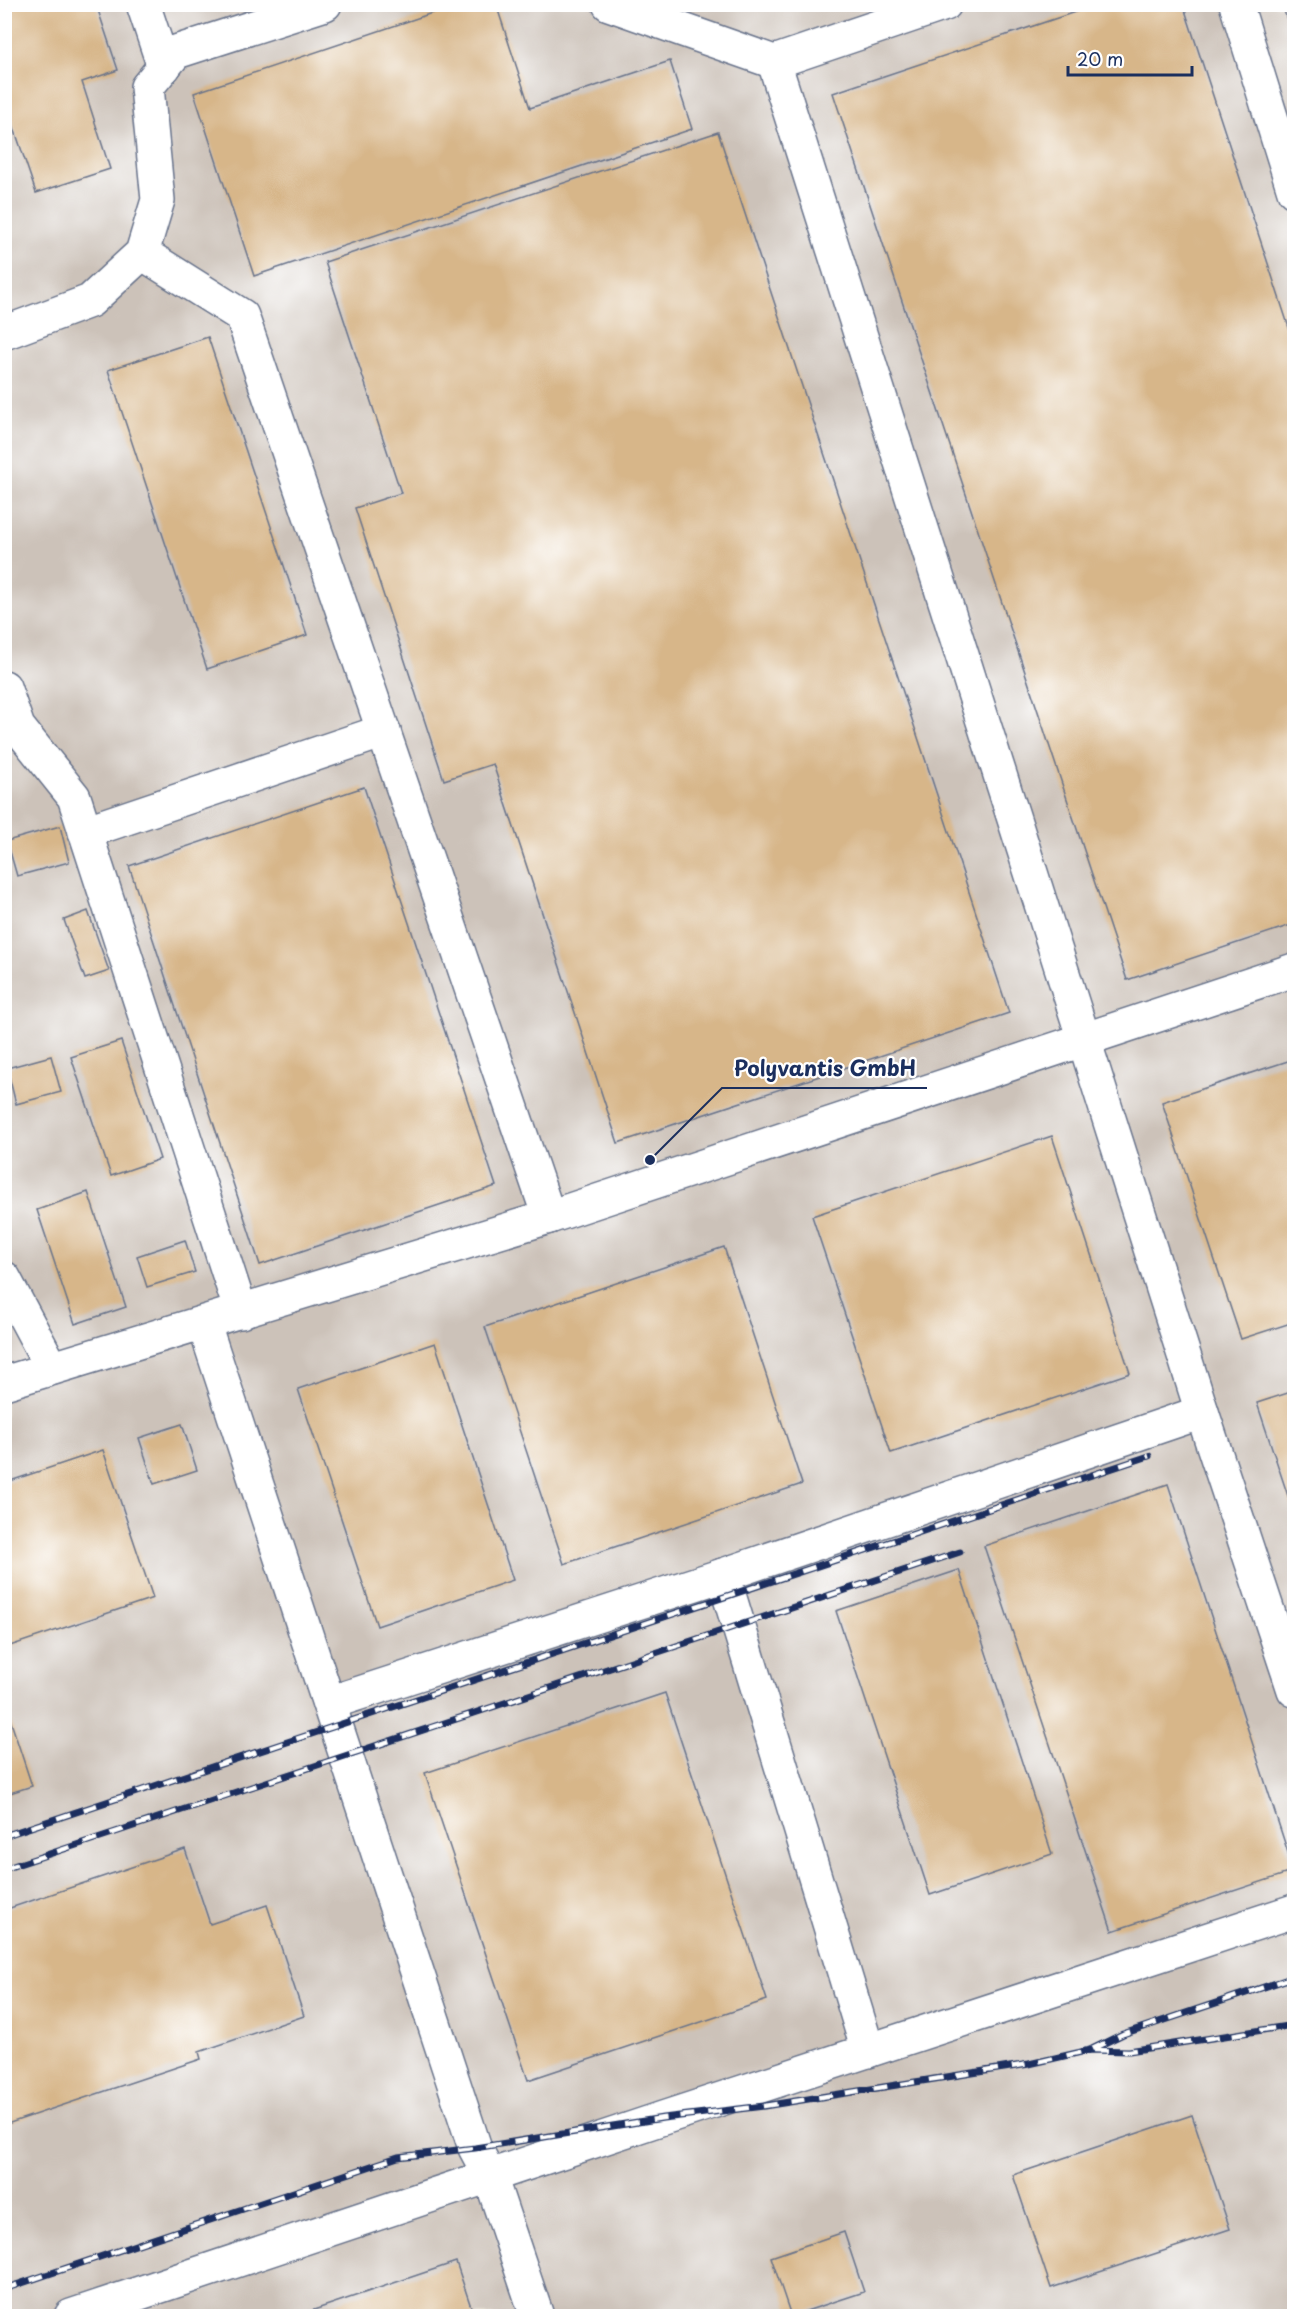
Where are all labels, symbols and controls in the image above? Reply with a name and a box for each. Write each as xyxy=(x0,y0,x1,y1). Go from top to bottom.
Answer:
scale bar xyxy=(1068,39,1192,77)
text: 20 m xyxy=(1077,45,1123,72)
callout: Polyvantis GmbH xyxy=(722,1049,927,1088)
text: Polyvantis GmbH xyxy=(734,1051,916,1083)

